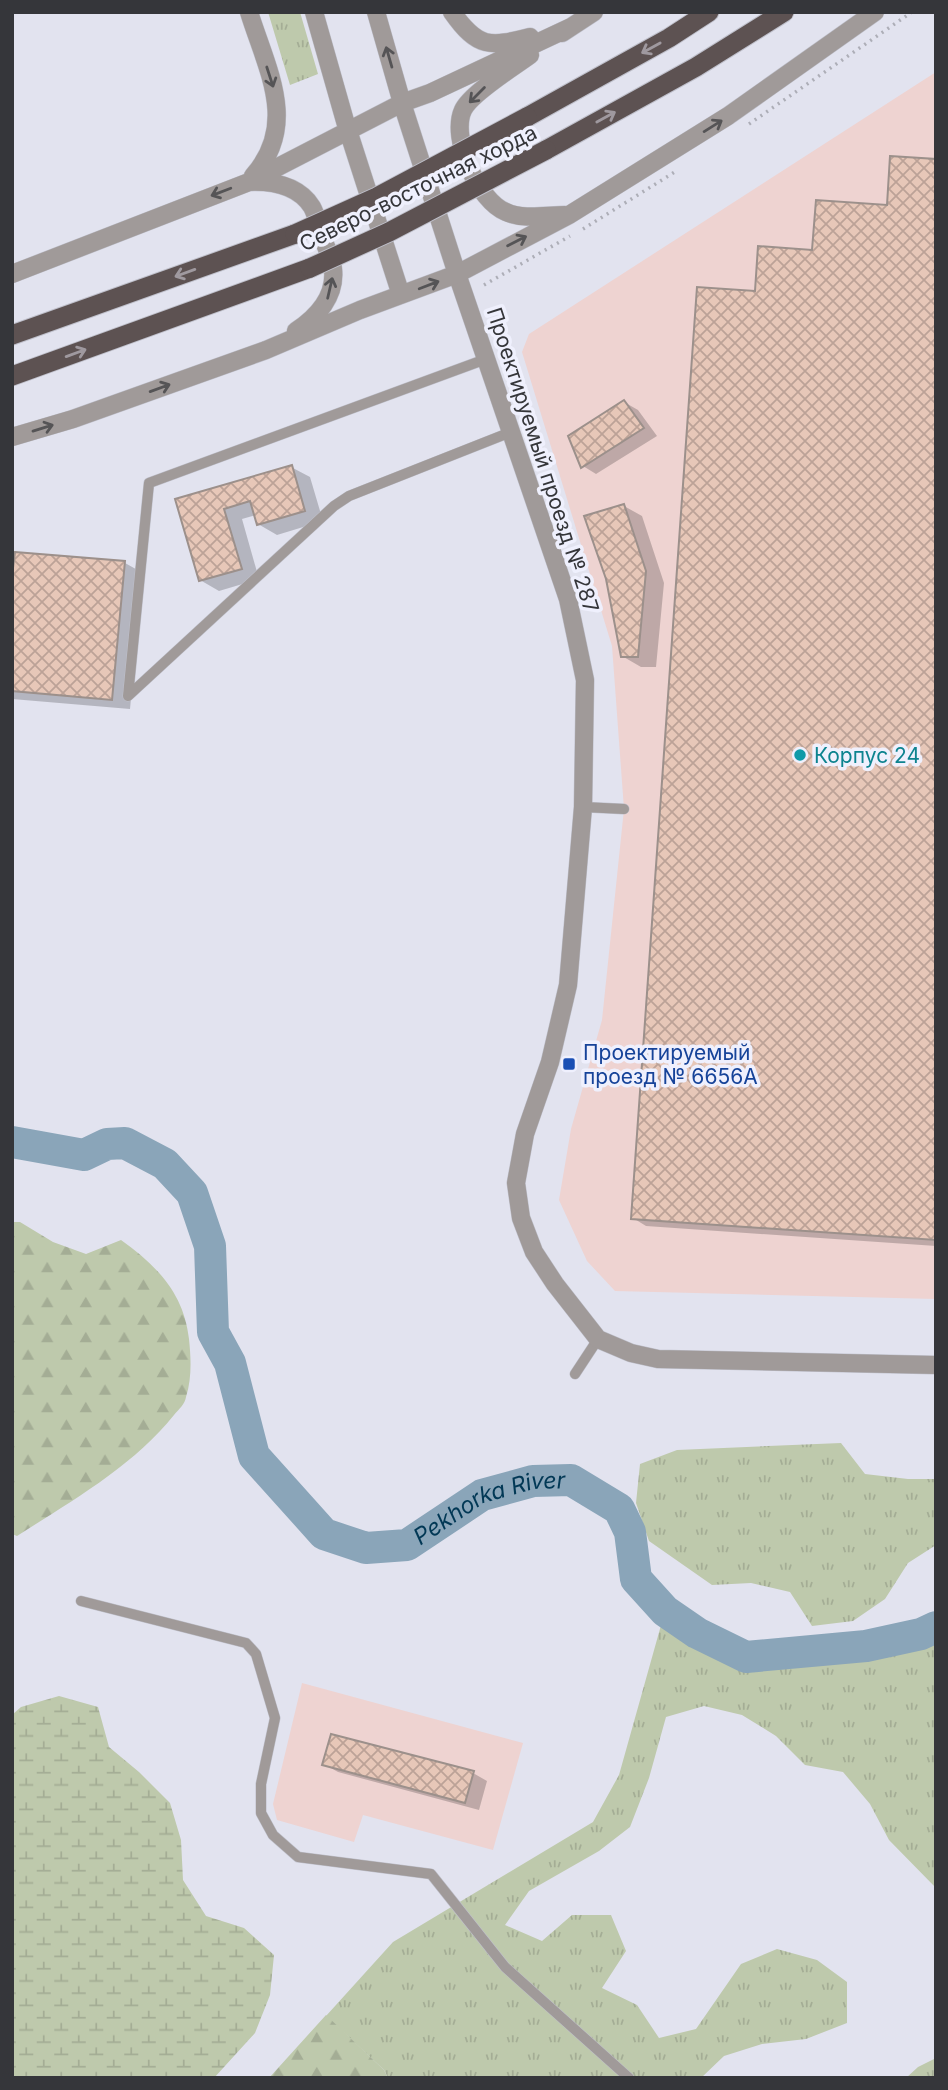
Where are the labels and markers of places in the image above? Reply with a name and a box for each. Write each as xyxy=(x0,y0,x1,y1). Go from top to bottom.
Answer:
place label: Корпус 24 xyxy=(814,743,920,768)
marker: Корпус 24 xyxy=(792,747,808,763)
place label: Проектируемый проезд № 6656А xyxy=(583,1040,758,1089)
marker: Проектируемый проезд № 6656А xyxy=(561,1056,577,1072)

